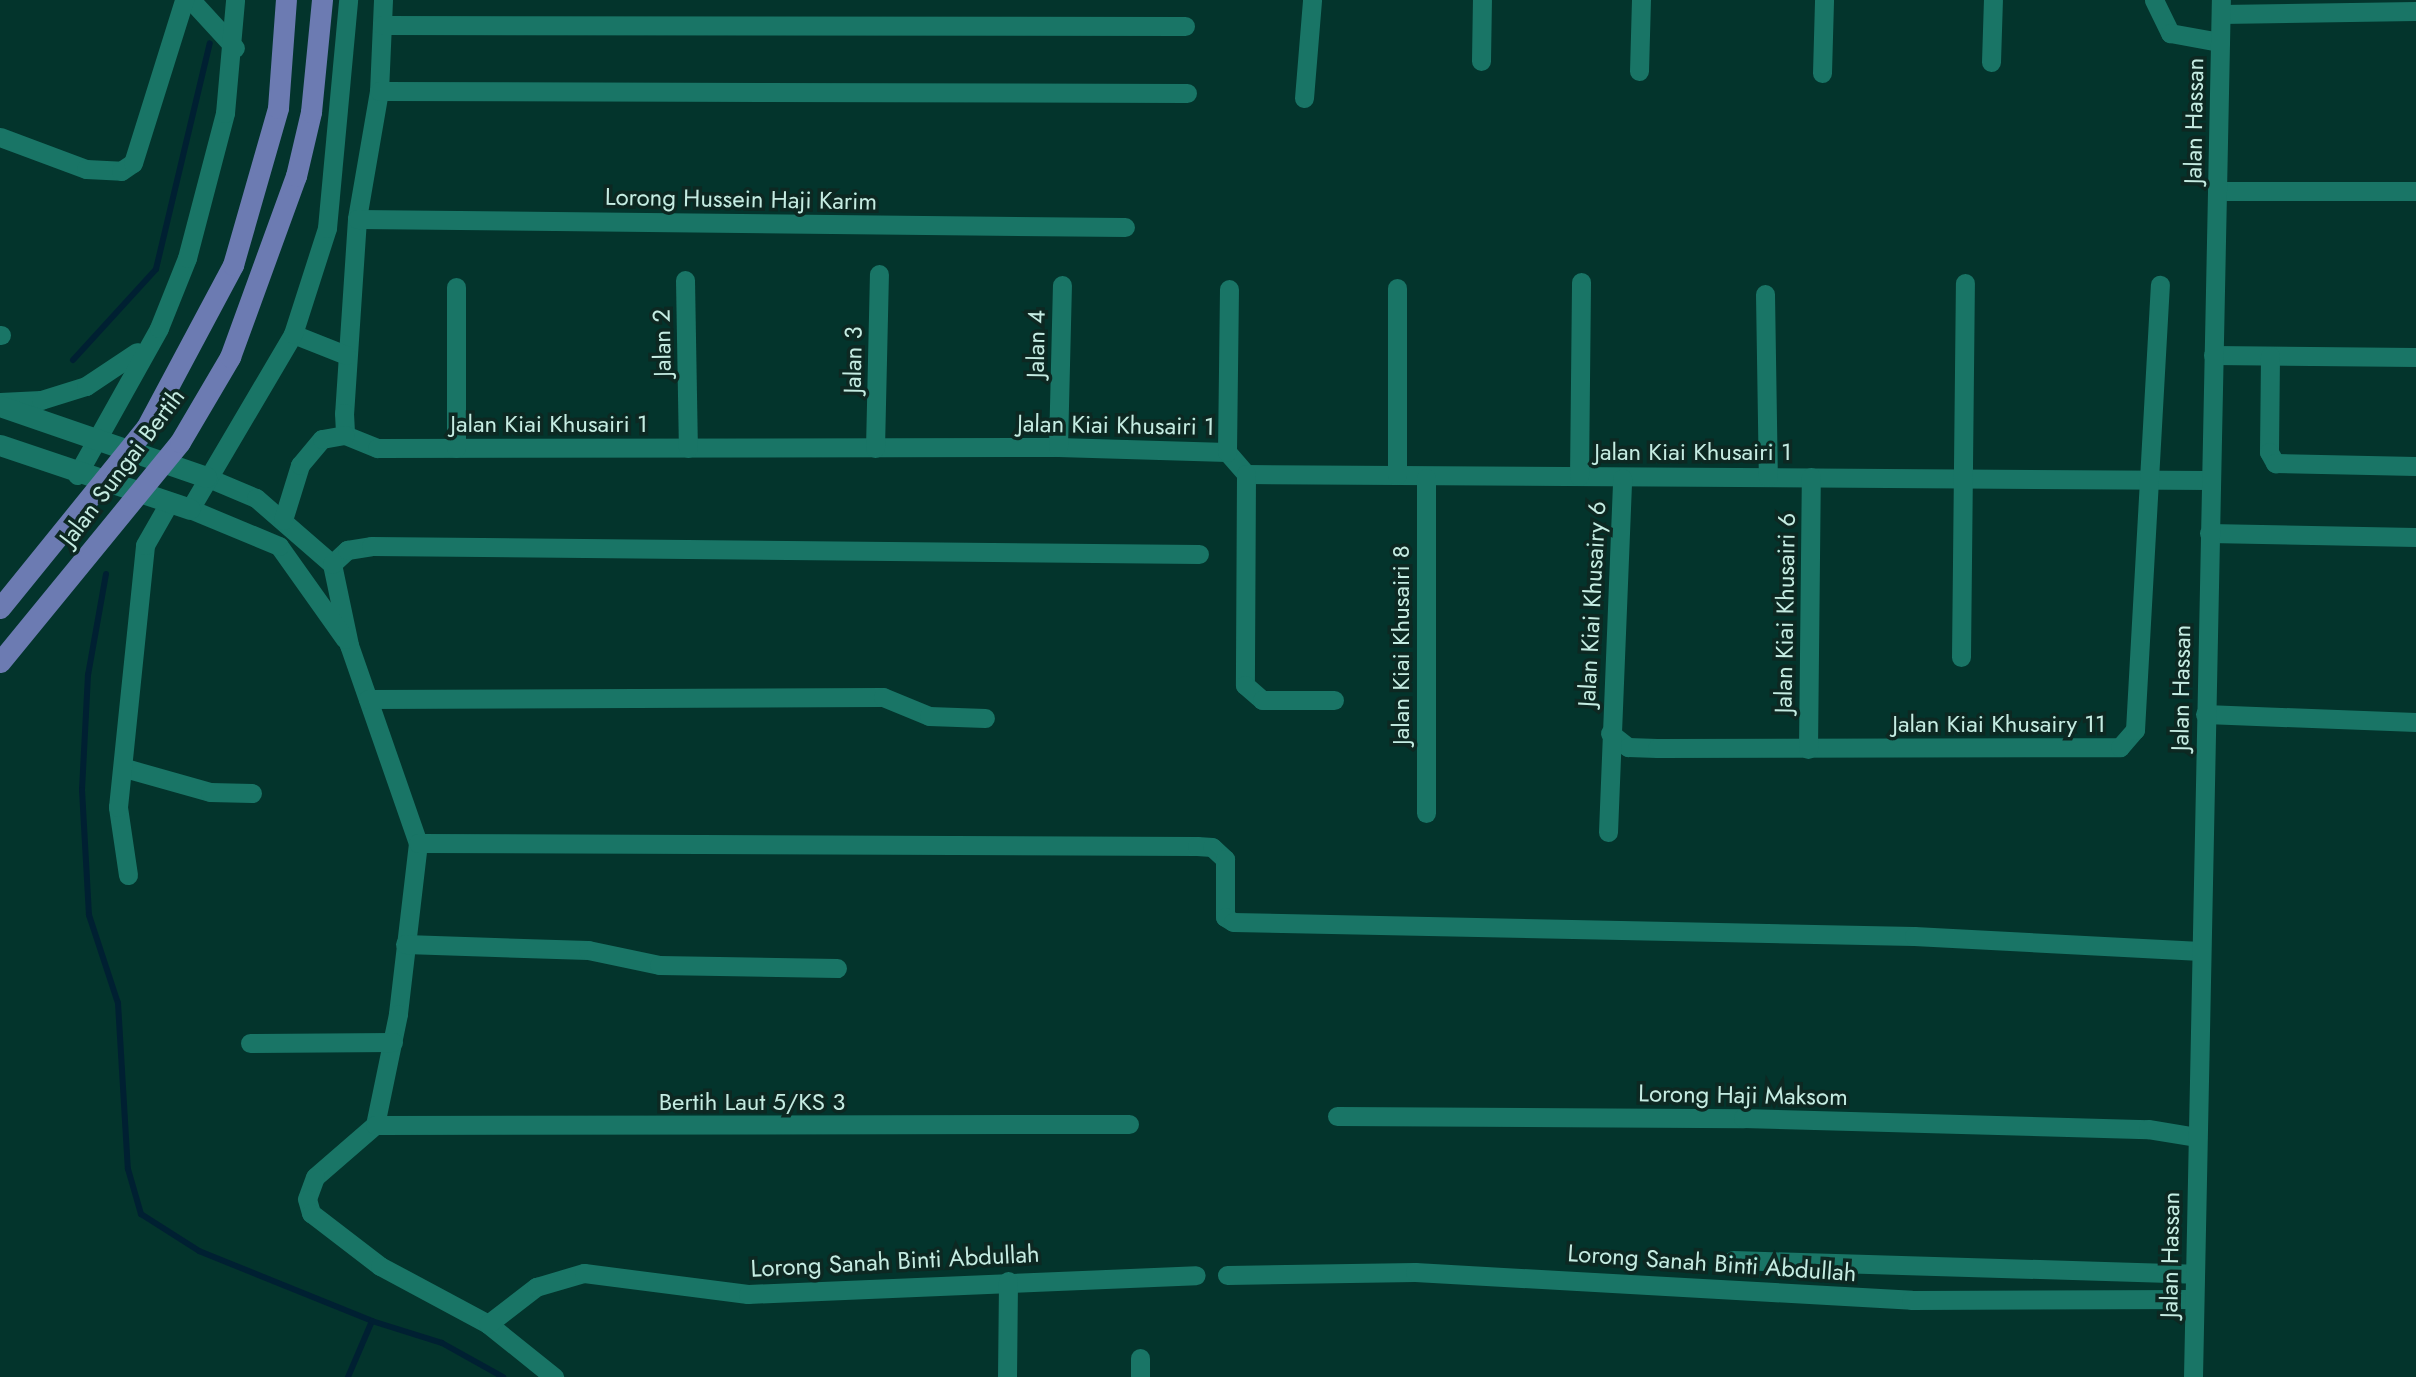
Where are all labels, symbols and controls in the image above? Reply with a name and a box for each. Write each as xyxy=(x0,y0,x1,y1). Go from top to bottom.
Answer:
street label: Jalan Hassan xyxy=(2178,58,2210,184)
street label: Lorong Hussein Haji Karim xyxy=(605,182,877,216)
street label: Jalan 2 xyxy=(647,309,677,377)
street label: Jalan 4 xyxy=(1021,310,1051,378)
street label: Jalan 3 xyxy=(838,326,868,394)
street label: Jalan Sungai Bertih xyxy=(53,383,191,551)
street label: Jalan Kiai Khusairi 1 xyxy=(1017,409,1215,441)
street label: Jalan Kiai Khusairi 1 xyxy=(450,410,648,438)
street label: Jalan Kiai Khusairi 1 xyxy=(1594,438,1792,466)
street label: Jalan Kiai Khusairy 6 xyxy=(1572,501,1612,707)
street label: Jalan Kiai Khusairi 6 xyxy=(1769,512,1801,714)
street label: Jalan Kiai Khusairi 8 xyxy=(1387,545,1415,745)
street label: Jalan Hassan xyxy=(2165,625,2197,751)
street label: Jalan Kiai Khusairy 11 xyxy=(1892,710,2106,738)
street label: Lorong Haji Maksom xyxy=(1638,1079,1848,1111)
street label: Bertih Laut 5/KS 3 xyxy=(659,1088,845,1116)
street label: Jalan Hassan xyxy=(2154,1192,2186,1318)
street label: Lorong Sanah Binti Abdullah xyxy=(750,1239,1040,1283)
street label: Lorong Sanah Binti Abdullah xyxy=(1567,1239,1857,1287)

